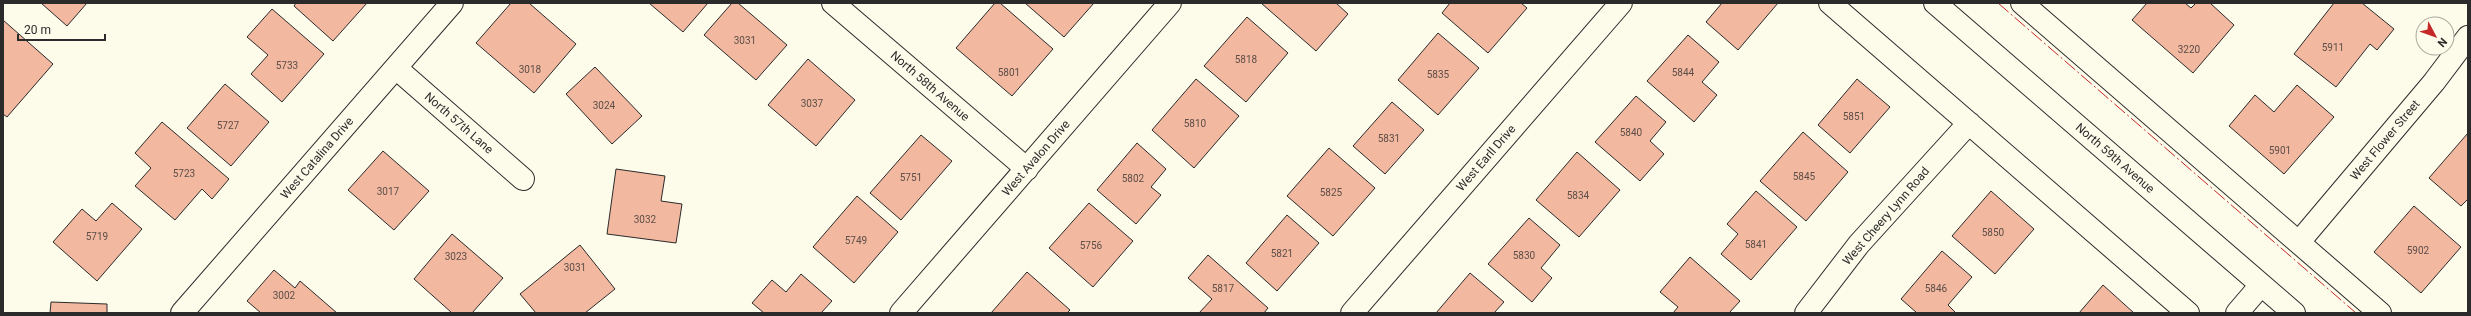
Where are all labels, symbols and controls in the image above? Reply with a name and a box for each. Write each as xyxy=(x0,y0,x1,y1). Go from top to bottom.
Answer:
scale bar xyxy=(18,16,105,42)
north arrow xyxy=(2415,16,2455,56)
text: 20 m xyxy=(24,23,51,37)
house number: 3031 xyxy=(734,35,756,46)
text: N xyxy=(2435,35,2450,50)
house number: 5911 xyxy=(2322,42,2344,53)
house number: 3220 xyxy=(2178,44,2201,55)
street label: North 58th Avenue xyxy=(888,48,972,124)
house number: 5818 xyxy=(1235,54,1258,65)
house number: 5733 xyxy=(276,60,298,71)
house number: 3018 xyxy=(519,64,542,75)
house number: 5801 xyxy=(998,67,1020,78)
house number: 5844 xyxy=(1672,67,1695,78)
house number: 5835 xyxy=(1427,69,1450,80)
street label: North 57th Lane xyxy=(422,89,496,157)
street label: West Flower Street xyxy=(2347,97,2423,183)
house number: 3037 xyxy=(801,98,824,109)
house number: 3024 xyxy=(593,100,616,111)
house number: 5851 xyxy=(1843,111,1865,122)
street label: West Catalina Drive xyxy=(278,114,356,202)
street label: West Avalon Drive xyxy=(999,117,1073,199)
house number: 5810 xyxy=(1184,118,1207,129)
house number: 5727 xyxy=(217,120,240,131)
street label: North 59th Avenue xyxy=(2073,120,2157,196)
street label: West Earll Drive xyxy=(1453,122,1519,194)
house number: 5840 xyxy=(1620,127,1643,138)
house number: 5831 xyxy=(1378,133,1400,144)
house number: 5901 xyxy=(2269,145,2291,156)
street label: West Cheery Lynn Road xyxy=(1840,164,1932,268)
house number: 5723 xyxy=(173,168,195,179)
house number: 5845 xyxy=(1793,171,1816,182)
house number: 5751 xyxy=(900,172,922,183)
house number: 5802 xyxy=(1122,173,1145,184)
house number: 3017 xyxy=(377,186,400,197)
house number: 5825 xyxy=(1320,187,1343,198)
house number: 5834 xyxy=(1567,190,1590,201)
house number: 3032 xyxy=(634,214,657,225)
house number: 5850 xyxy=(1982,227,2005,238)
house number: 5719 xyxy=(86,231,108,242)
house number: 5749 xyxy=(845,235,867,246)
house number: 5841 xyxy=(1745,239,1767,250)
house number: 5756 xyxy=(1080,240,1103,251)
house number: 5902 xyxy=(2407,245,2430,256)
house number: 5821 xyxy=(1271,248,1293,259)
house number: 5830 xyxy=(1513,250,1536,261)
house number: 3023 xyxy=(445,251,467,262)
house number: 3031 xyxy=(564,262,586,273)
house number: 5817 xyxy=(1212,283,1235,294)
house number: 5846 xyxy=(1925,283,1948,294)
house number: 3002 xyxy=(273,290,296,301)

